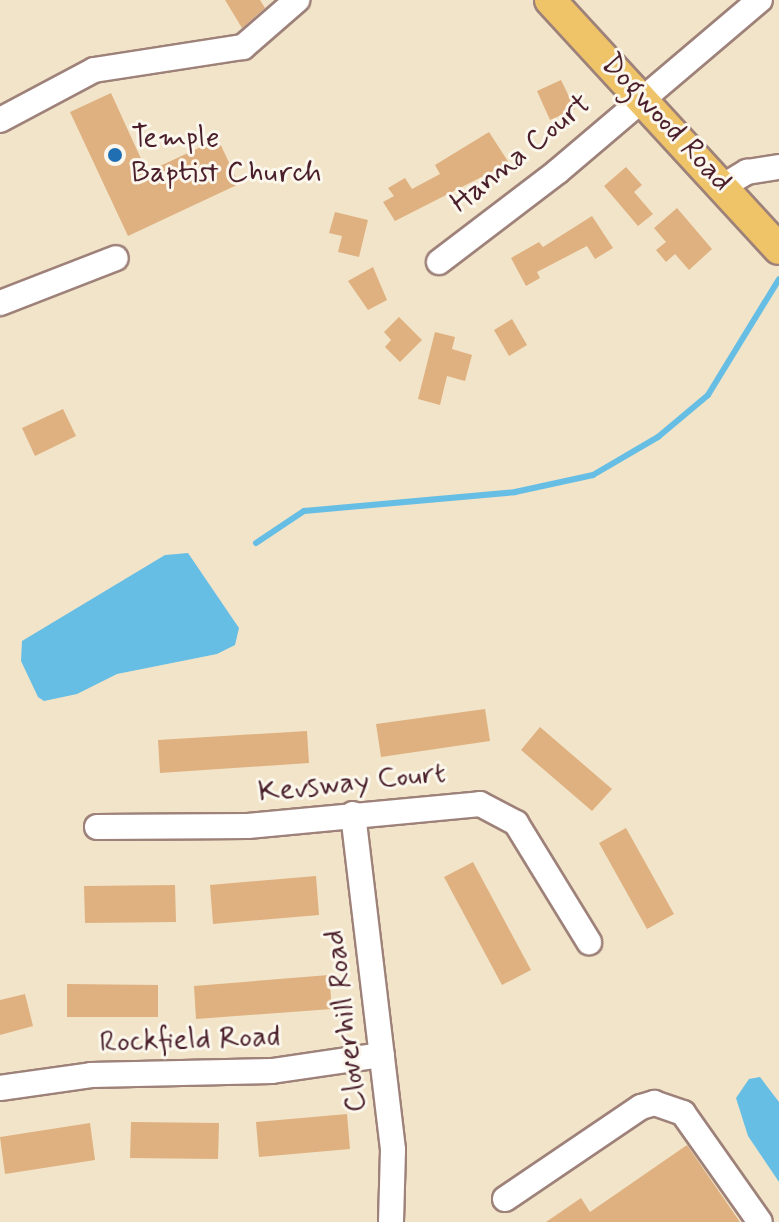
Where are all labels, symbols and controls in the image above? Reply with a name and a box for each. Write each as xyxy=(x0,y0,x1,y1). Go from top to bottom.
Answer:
street label: Dogwood Road xyxy=(593,46,739,200)
street label: Hanna Court xyxy=(444,87,598,221)
place label: Temple Baptist Church xyxy=(131,120,322,190)
marker: Temple Baptist Church xyxy=(106,146,124,164)
street label: Kevsway Court xyxy=(255,755,449,811)
street label: Cloverhill Road xyxy=(317,928,375,1114)
street label: Rockfield Road xyxy=(100,1019,280,1061)

